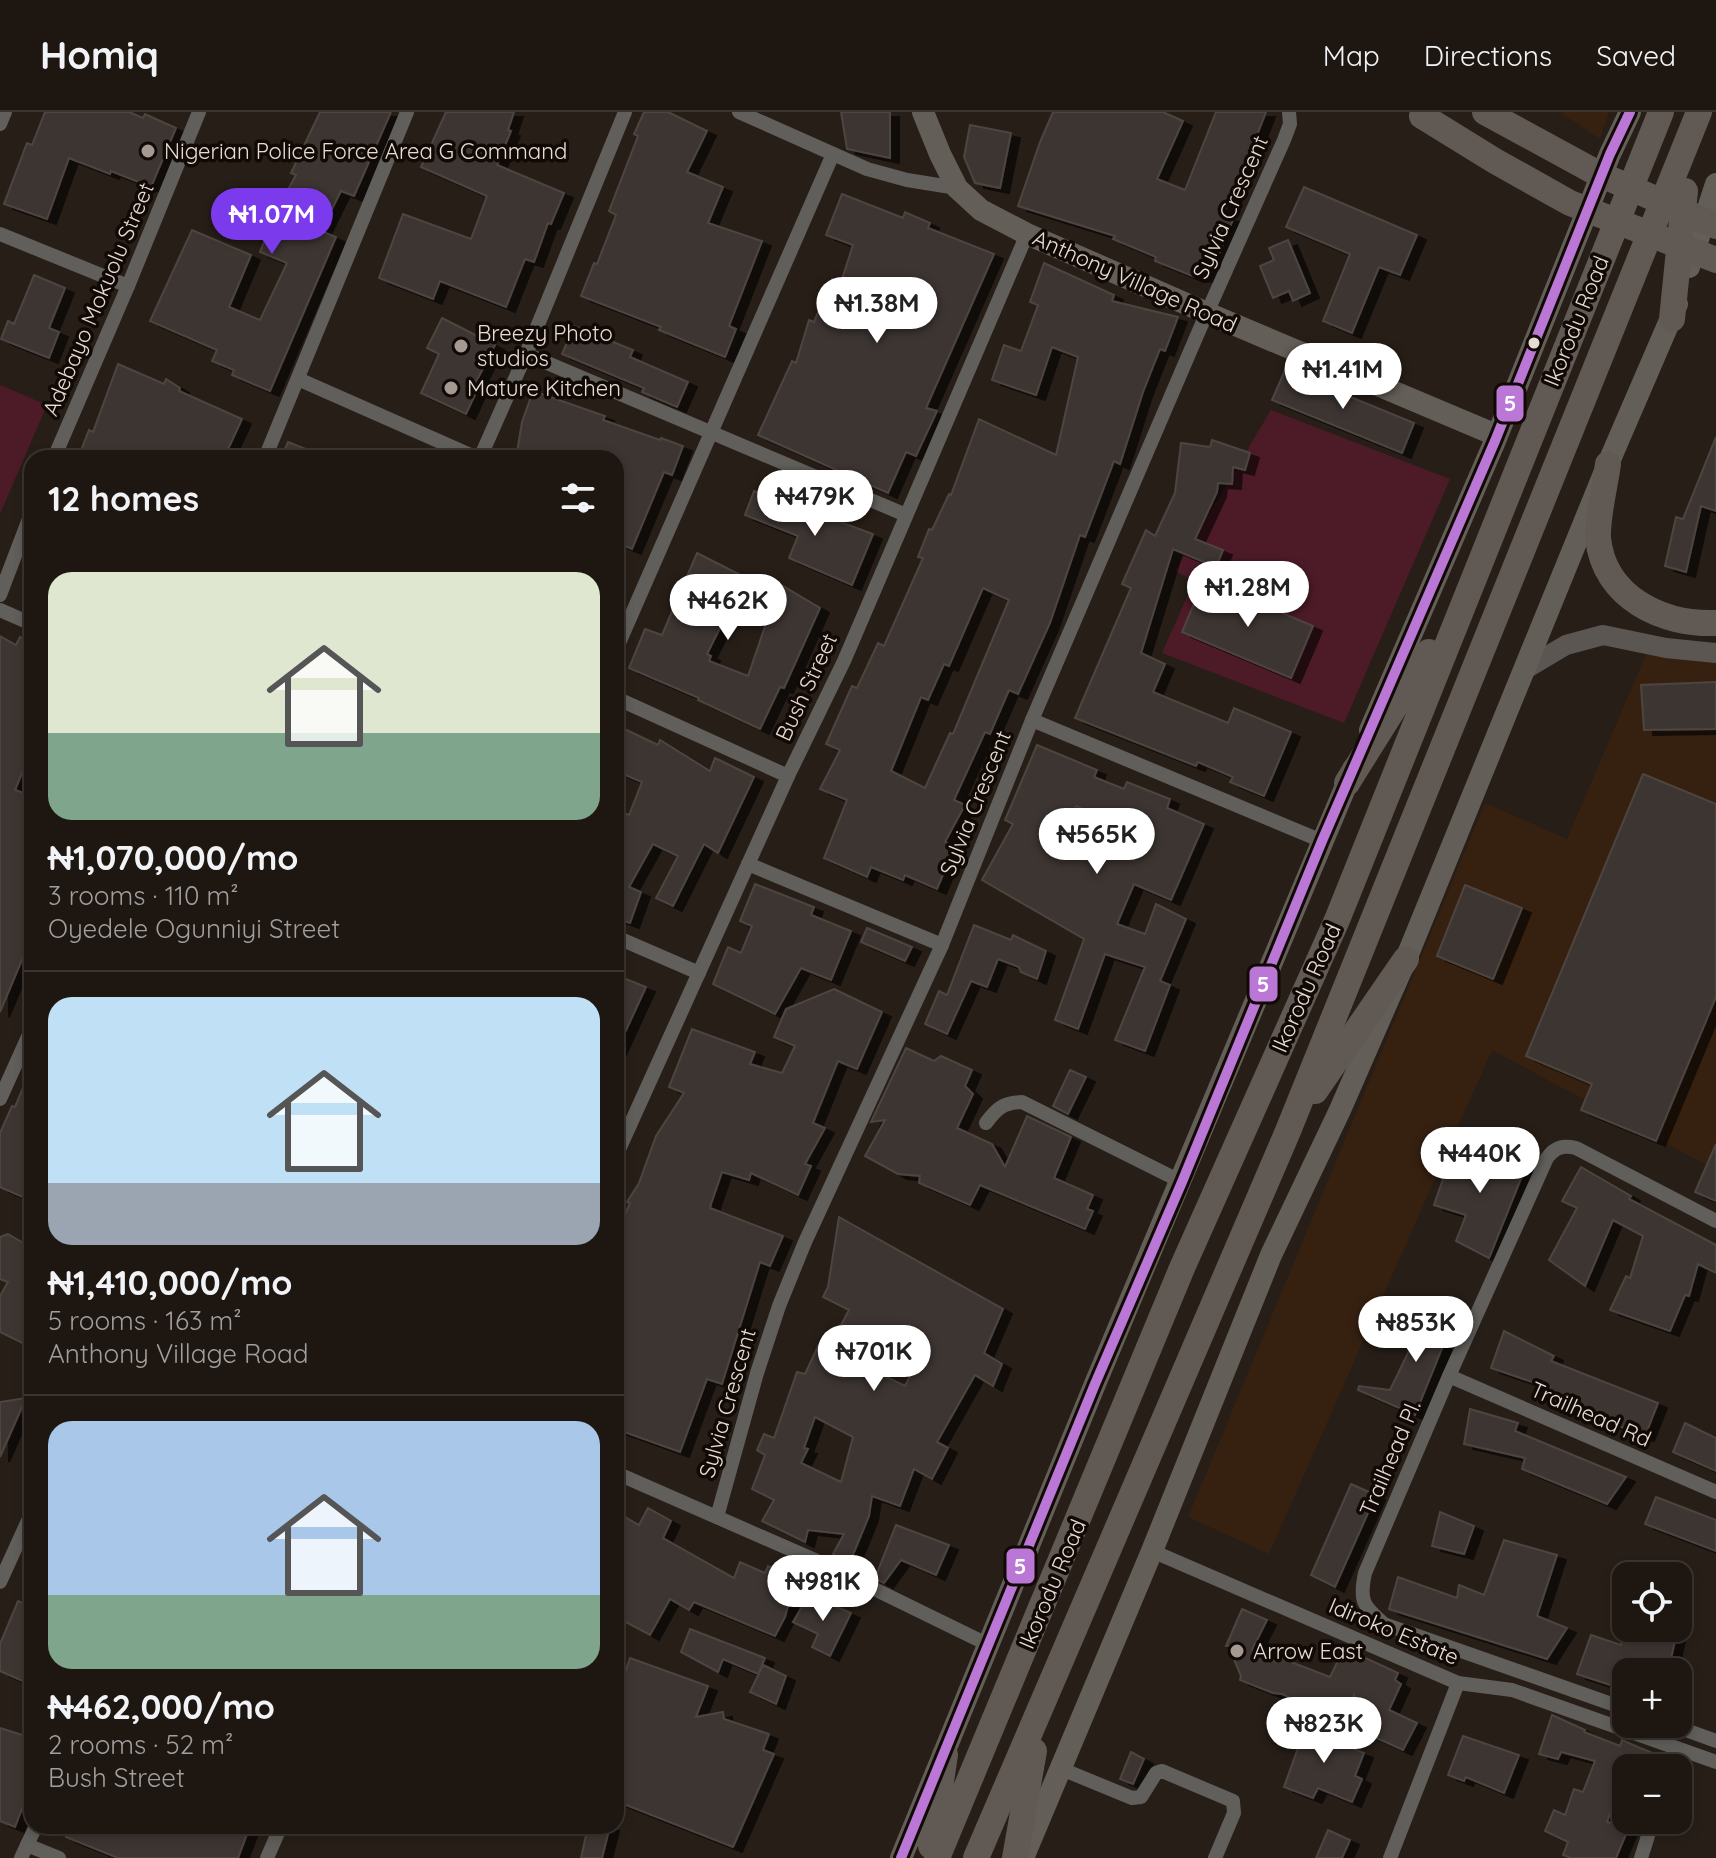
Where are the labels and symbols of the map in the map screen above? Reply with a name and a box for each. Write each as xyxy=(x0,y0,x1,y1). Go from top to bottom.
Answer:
street label: Sylvia Crescent xyxy=(1186,131,1274,283)
place label: Nigerian Police Force Area G Command xyxy=(164,137,567,165)
marker: Nigerian Police Force Area G Command xyxy=(139,142,157,160)
street label: Adebayo Mokuolu Street xyxy=(36,178,160,420)
pin: ₦1.07M xyxy=(207,188,337,256)
street label: Anthony Village Road xyxy=(1029,223,1241,339)
street label: Ikorodu Road xyxy=(1537,252,1615,390)
pin: ₦1.38M xyxy=(812,277,942,345)
place label: Breezy Photo studios xyxy=(477,319,613,372)
unlabelled marker xyxy=(1526,335,1542,351)
marker: Breezy Photo studios xyxy=(452,337,470,355)
pin: ₦1.41M xyxy=(1278,343,1408,411)
place label: Mature Kitchen xyxy=(467,374,621,402)
marker: Mature Kitchen xyxy=(442,379,460,397)
line badge: 5 xyxy=(1495,384,1525,423)
text: 5 xyxy=(1504,389,1516,417)
pin: ₦479K xyxy=(759,470,871,538)
pin: ₦1.28M xyxy=(1183,561,1313,629)
pin: ₦462K xyxy=(672,574,784,642)
street label: Bush Street xyxy=(769,629,843,745)
street label: Sylvia Crescent xyxy=(933,726,1017,880)
pin: ₦565K xyxy=(1041,808,1153,876)
street label: Ikorodu Road xyxy=(1265,919,1347,1057)
line badge: 5 xyxy=(1248,965,1279,1003)
text: 5 xyxy=(1257,970,1269,998)
pin: ₦440K xyxy=(1424,1127,1536,1195)
pin: ₦853K xyxy=(1360,1296,1472,1364)
street label: Sylvia Crescent xyxy=(692,1325,762,1481)
pin: ₦701K xyxy=(818,1325,930,1393)
street label: Trailhead Rd xyxy=(1526,1375,1656,1453)
street label: Trailhead Pl. xyxy=(1353,1396,1427,1520)
street label: Ikorodu Road xyxy=(1012,1515,1092,1653)
line badge: 5 xyxy=(1005,1547,1036,1585)
text: 5 xyxy=(1014,1552,1026,1580)
pin: ₦981K xyxy=(767,1555,879,1623)
street label: Idiroko Estate xyxy=(1325,1591,1463,1671)
place label: Arrow East xyxy=(1253,1637,1363,1665)
marker: Arrow East xyxy=(1228,1642,1246,1660)
pin: ₦823K xyxy=(1268,1697,1380,1765)

